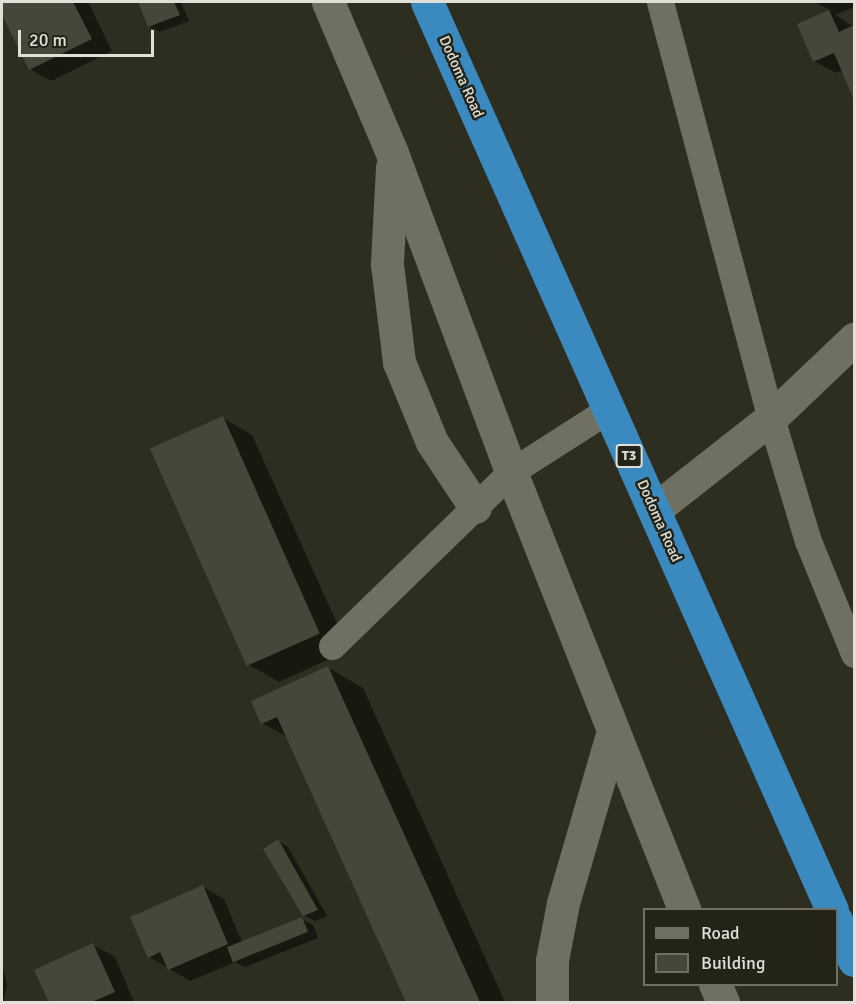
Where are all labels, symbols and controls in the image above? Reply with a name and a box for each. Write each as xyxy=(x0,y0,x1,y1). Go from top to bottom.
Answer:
scale bar xyxy=(21,18,158,56)
text: 20 m xyxy=(29,29,67,51)
street label: Dodoma Road xyxy=(435,33,487,121)
road number: T3 xyxy=(616,445,642,467)
street label: Dodoma Road xyxy=(633,477,685,565)
legend xyxy=(643,908,838,986)
text: Road xyxy=(701,922,740,944)
text: Building xyxy=(701,952,765,974)

